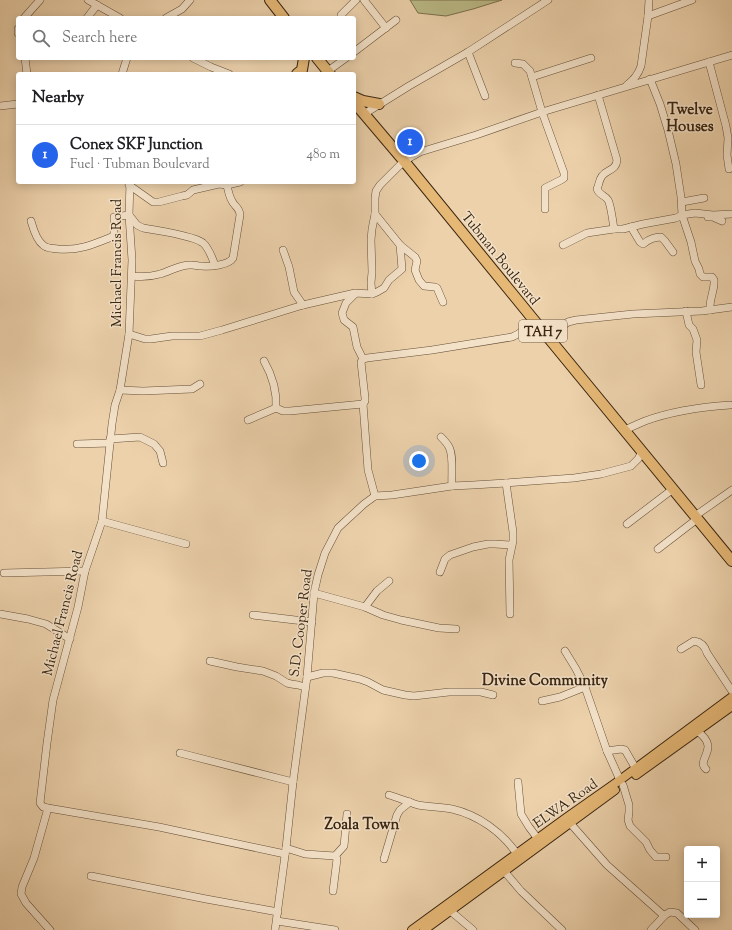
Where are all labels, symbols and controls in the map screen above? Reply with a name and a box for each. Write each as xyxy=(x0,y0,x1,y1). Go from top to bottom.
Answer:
search box xyxy=(16,16,356,60)
icon: search xyxy=(30,27,52,49)
text: Search here xyxy=(62,28,137,49)
text: Nearby xyxy=(32,86,84,110)
district label: Twelve Houses xyxy=(666,100,714,138)
pin: 1 xyxy=(397,127,423,157)
text: Conex SKF Junction xyxy=(70,135,203,156)
text: 1 xyxy=(43,146,47,164)
text: 480 m xyxy=(307,146,340,164)
text: Fuel · Tubman Boulevard xyxy=(70,156,210,174)
street label: Michael Francis Road xyxy=(108,199,128,327)
street label: Tubman Boulevard xyxy=(456,208,543,310)
road number: TAH 7 xyxy=(519,320,567,342)
your location xyxy=(409,451,429,471)
street label: Michael Francis Road xyxy=(39,549,89,678)
street label: S.D. Cooper Road xyxy=(285,568,319,678)
district label: Divine Community xyxy=(482,671,608,692)
street label: ELWA Road xyxy=(530,775,603,834)
district label: Zoala Town xyxy=(325,815,400,836)
map controls xyxy=(684,846,720,918)
button: + xyxy=(684,846,720,882)
button: − xyxy=(684,882,720,918)

